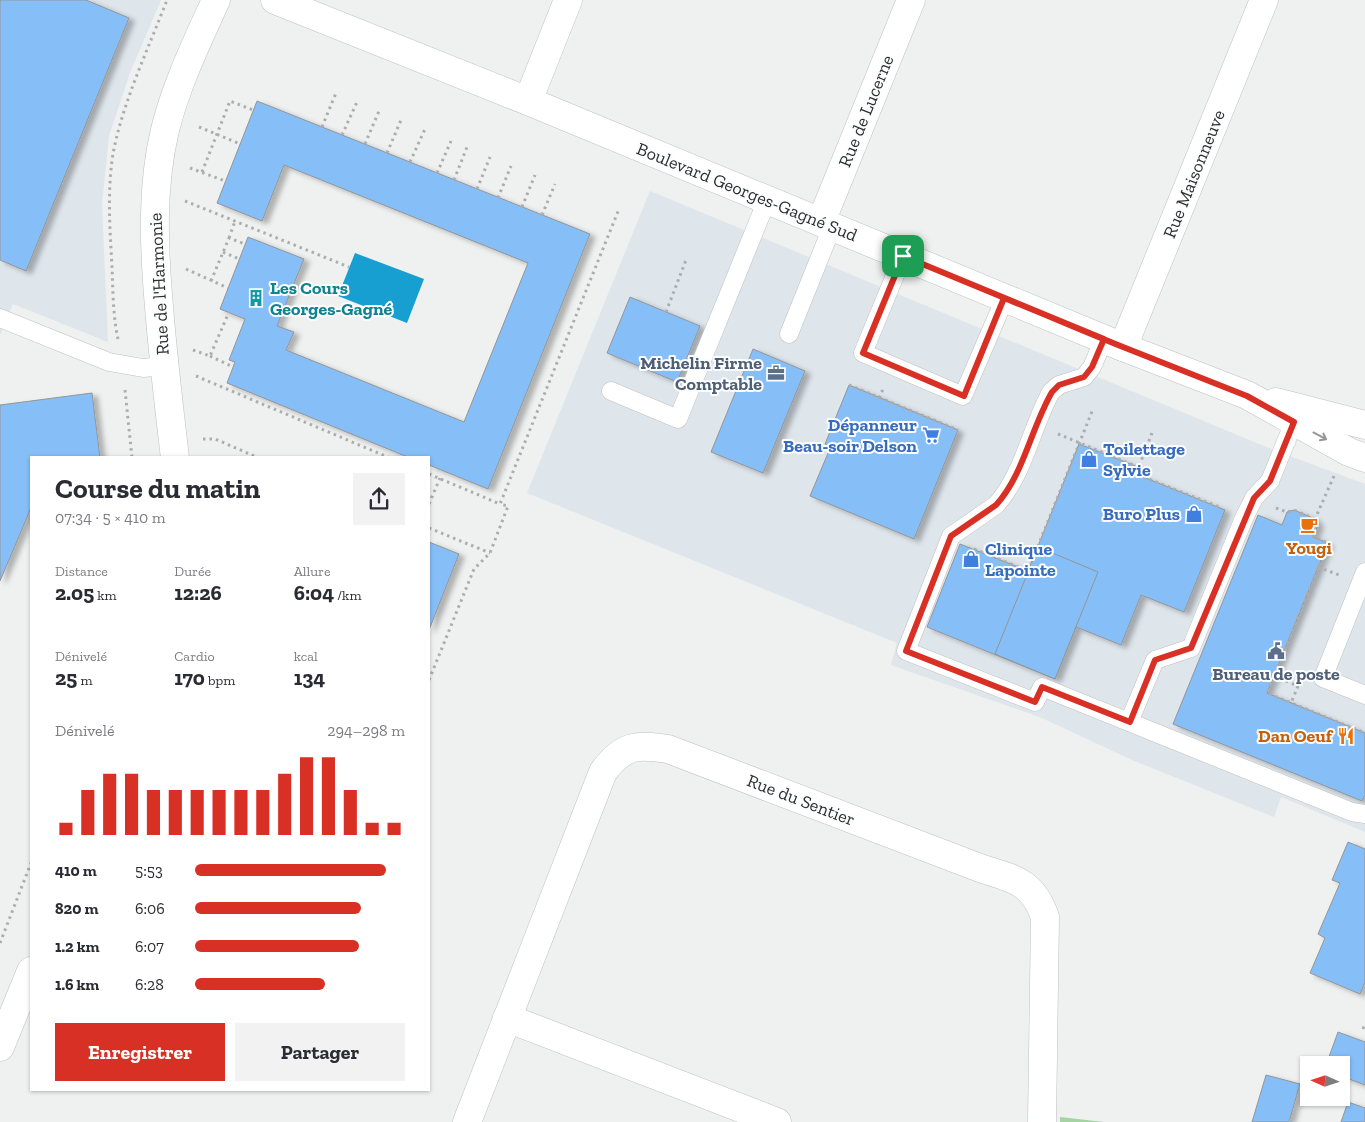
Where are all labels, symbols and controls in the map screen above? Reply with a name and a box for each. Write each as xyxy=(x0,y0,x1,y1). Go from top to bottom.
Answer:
street label: Rue de Lucerne xyxy=(834,52,898,170)
street label: Rue Maisonneuve xyxy=(1158,107,1230,241)
street label: Boulevard Georges-Gagné Sud xyxy=(633,138,861,246)
street label: Rue de l'Harmonie xyxy=(144,212,174,356)
pin xyxy=(882,235,924,277)
icon: arrive xyxy=(889,242,917,270)
place label: Les Cours Georges-Gagné xyxy=(270,277,393,320)
building icon: Les Cours Georges-Gagné xyxy=(246,288,266,308)
place label: Michelin Firme Comptable xyxy=(640,352,762,395)
office icon: Michelin Firme Comptable xyxy=(766,363,786,383)
place label: Dépanneur Beau-soir Delson xyxy=(783,414,917,457)
supermarket icon: Dépanneur Beau-soir Delson xyxy=(921,425,941,445)
one-way arrow xyxy=(1313,432,1327,442)
place label: Toilettage Sylvie xyxy=(1103,438,1185,481)
shop icon: Toilettage Sylvie xyxy=(1079,449,1099,469)
text: Course du matin xyxy=(55,472,260,505)
button: share xyxy=(353,473,405,525)
place label: Buro Plus xyxy=(1103,503,1180,525)
shop icon: Buro Plus xyxy=(1184,504,1204,524)
text: 07:34 · 5 × 410 m xyxy=(55,508,166,527)
cafe icon: Yougi xyxy=(1299,515,1319,535)
place label: Yougi xyxy=(1286,537,1333,559)
place label: Clinique Lapointe xyxy=(985,538,1056,581)
shop icon: Clinique Lapointe xyxy=(961,549,981,569)
text: Distance xyxy=(55,563,108,580)
text: Durée xyxy=(174,563,211,580)
text: Allure xyxy=(294,563,331,580)
text: 2.05 xyxy=(55,580,94,605)
text: 12:26 xyxy=(174,580,222,605)
text: 6:04 xyxy=(294,580,334,605)
text: km xyxy=(94,587,117,604)
text: /km xyxy=(334,587,361,604)
public building icon: Bureau de poste xyxy=(1266,641,1286,661)
text: Dénivelé xyxy=(55,648,107,665)
text: Cardio xyxy=(174,648,215,665)
text: kcal xyxy=(294,648,318,665)
place label: Bureau de poste xyxy=(1212,663,1340,685)
text: 25 xyxy=(55,665,77,690)
text: 170 xyxy=(174,665,205,690)
text: 134 xyxy=(294,665,325,690)
text: m xyxy=(77,672,93,689)
text: bpm xyxy=(205,672,235,689)
text: Dénivelé xyxy=(55,721,114,740)
text: 294–298 m xyxy=(327,721,405,740)
place label: Dan Oeuf xyxy=(1258,725,1334,747)
restaurant icon: Dan Oeuf xyxy=(1336,726,1356,746)
street label: Rue du Sentier xyxy=(744,769,858,831)
text: 410 m xyxy=(55,861,97,880)
text: 5:53 xyxy=(135,861,163,880)
text: 820 m xyxy=(55,899,98,918)
text: 6:06 xyxy=(135,899,165,918)
text: 1.2 km xyxy=(55,937,100,956)
text: 6:07 xyxy=(135,937,164,956)
text: 1.6 km xyxy=(55,975,99,994)
text: 6:28 xyxy=(135,975,164,994)
button: Enregistrer xyxy=(55,1023,225,1081)
button: Partager xyxy=(235,1023,405,1081)
north arrow xyxy=(1300,1056,1350,1106)
map controls xyxy=(1300,1056,1350,1106)

